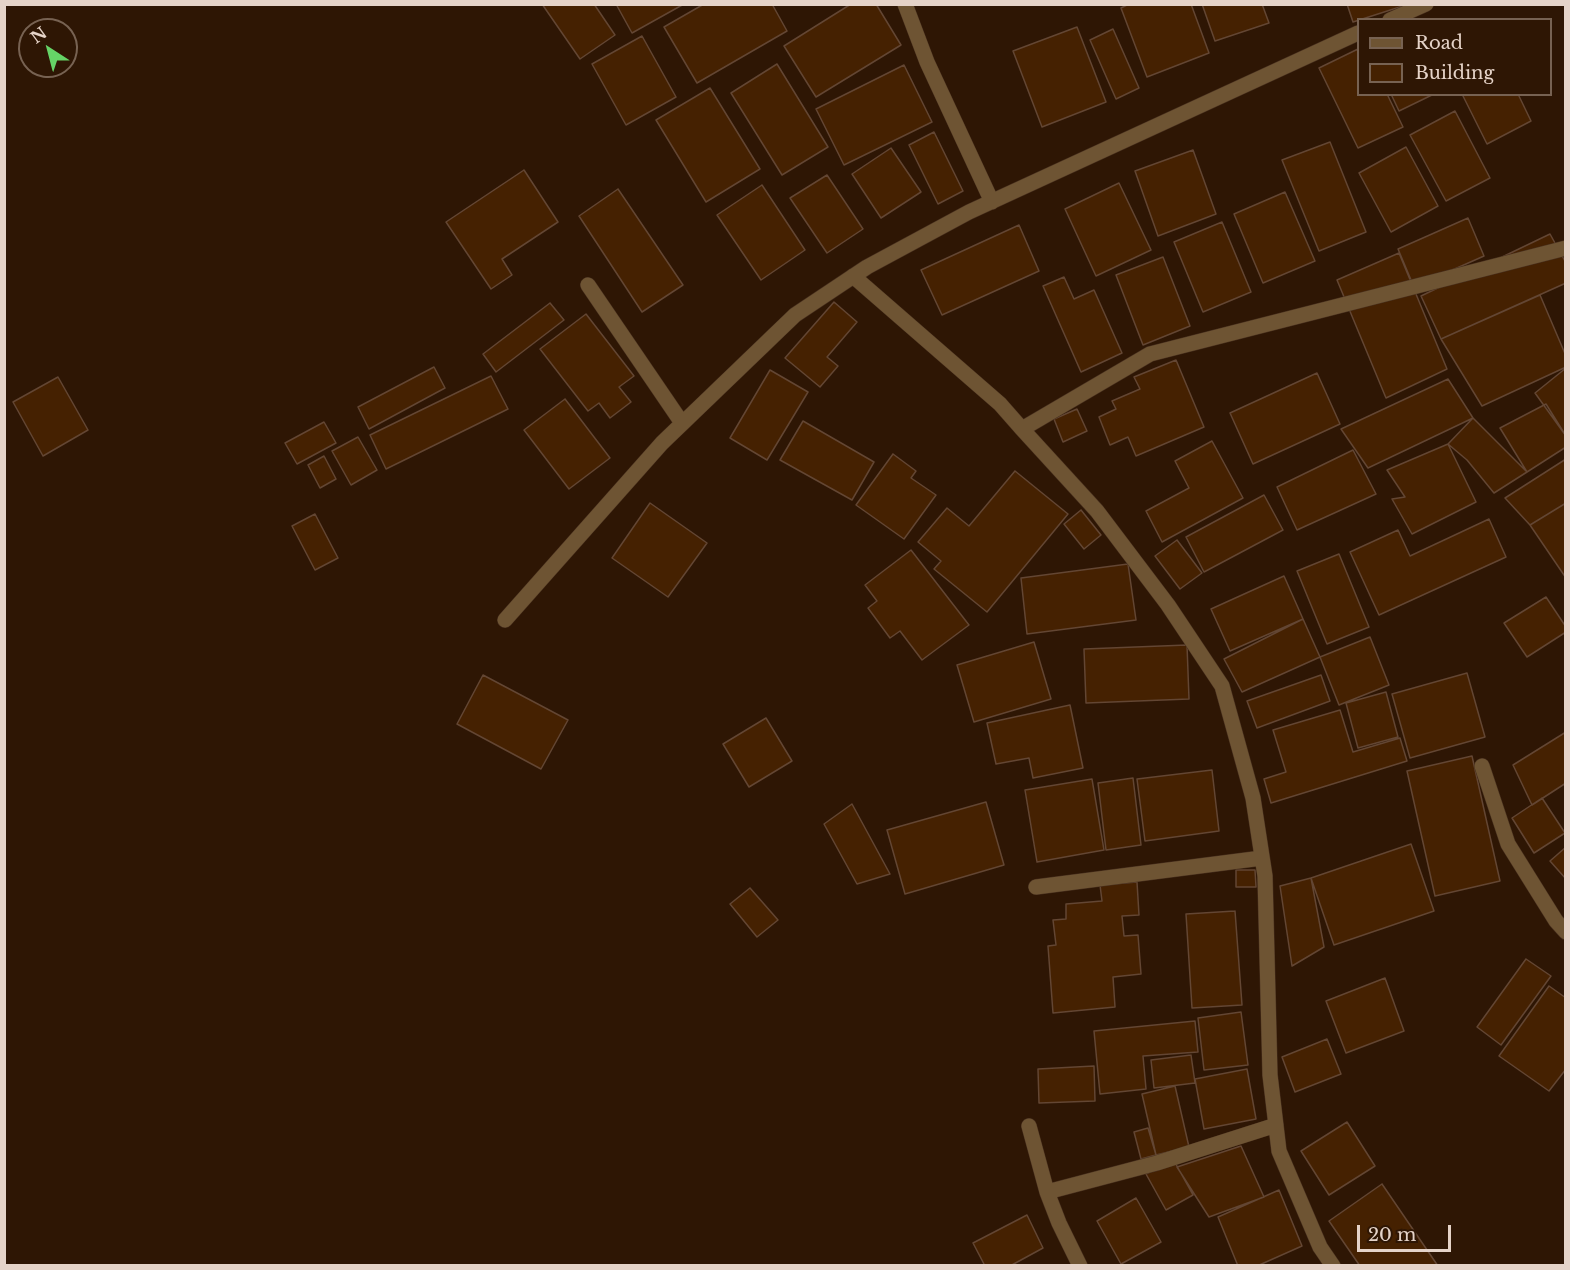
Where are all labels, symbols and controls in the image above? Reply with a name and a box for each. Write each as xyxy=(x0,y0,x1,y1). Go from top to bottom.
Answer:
north arrow xyxy=(18,18,78,78)
legend xyxy=(1357,18,1552,96)
text: N xyxy=(27,23,51,48)
text: Road xyxy=(1415,32,1463,54)
text: Building xyxy=(1415,62,1494,84)
scale bar xyxy=(1360,1213,1454,1251)
text: 20 m xyxy=(1368,1224,1416,1246)

